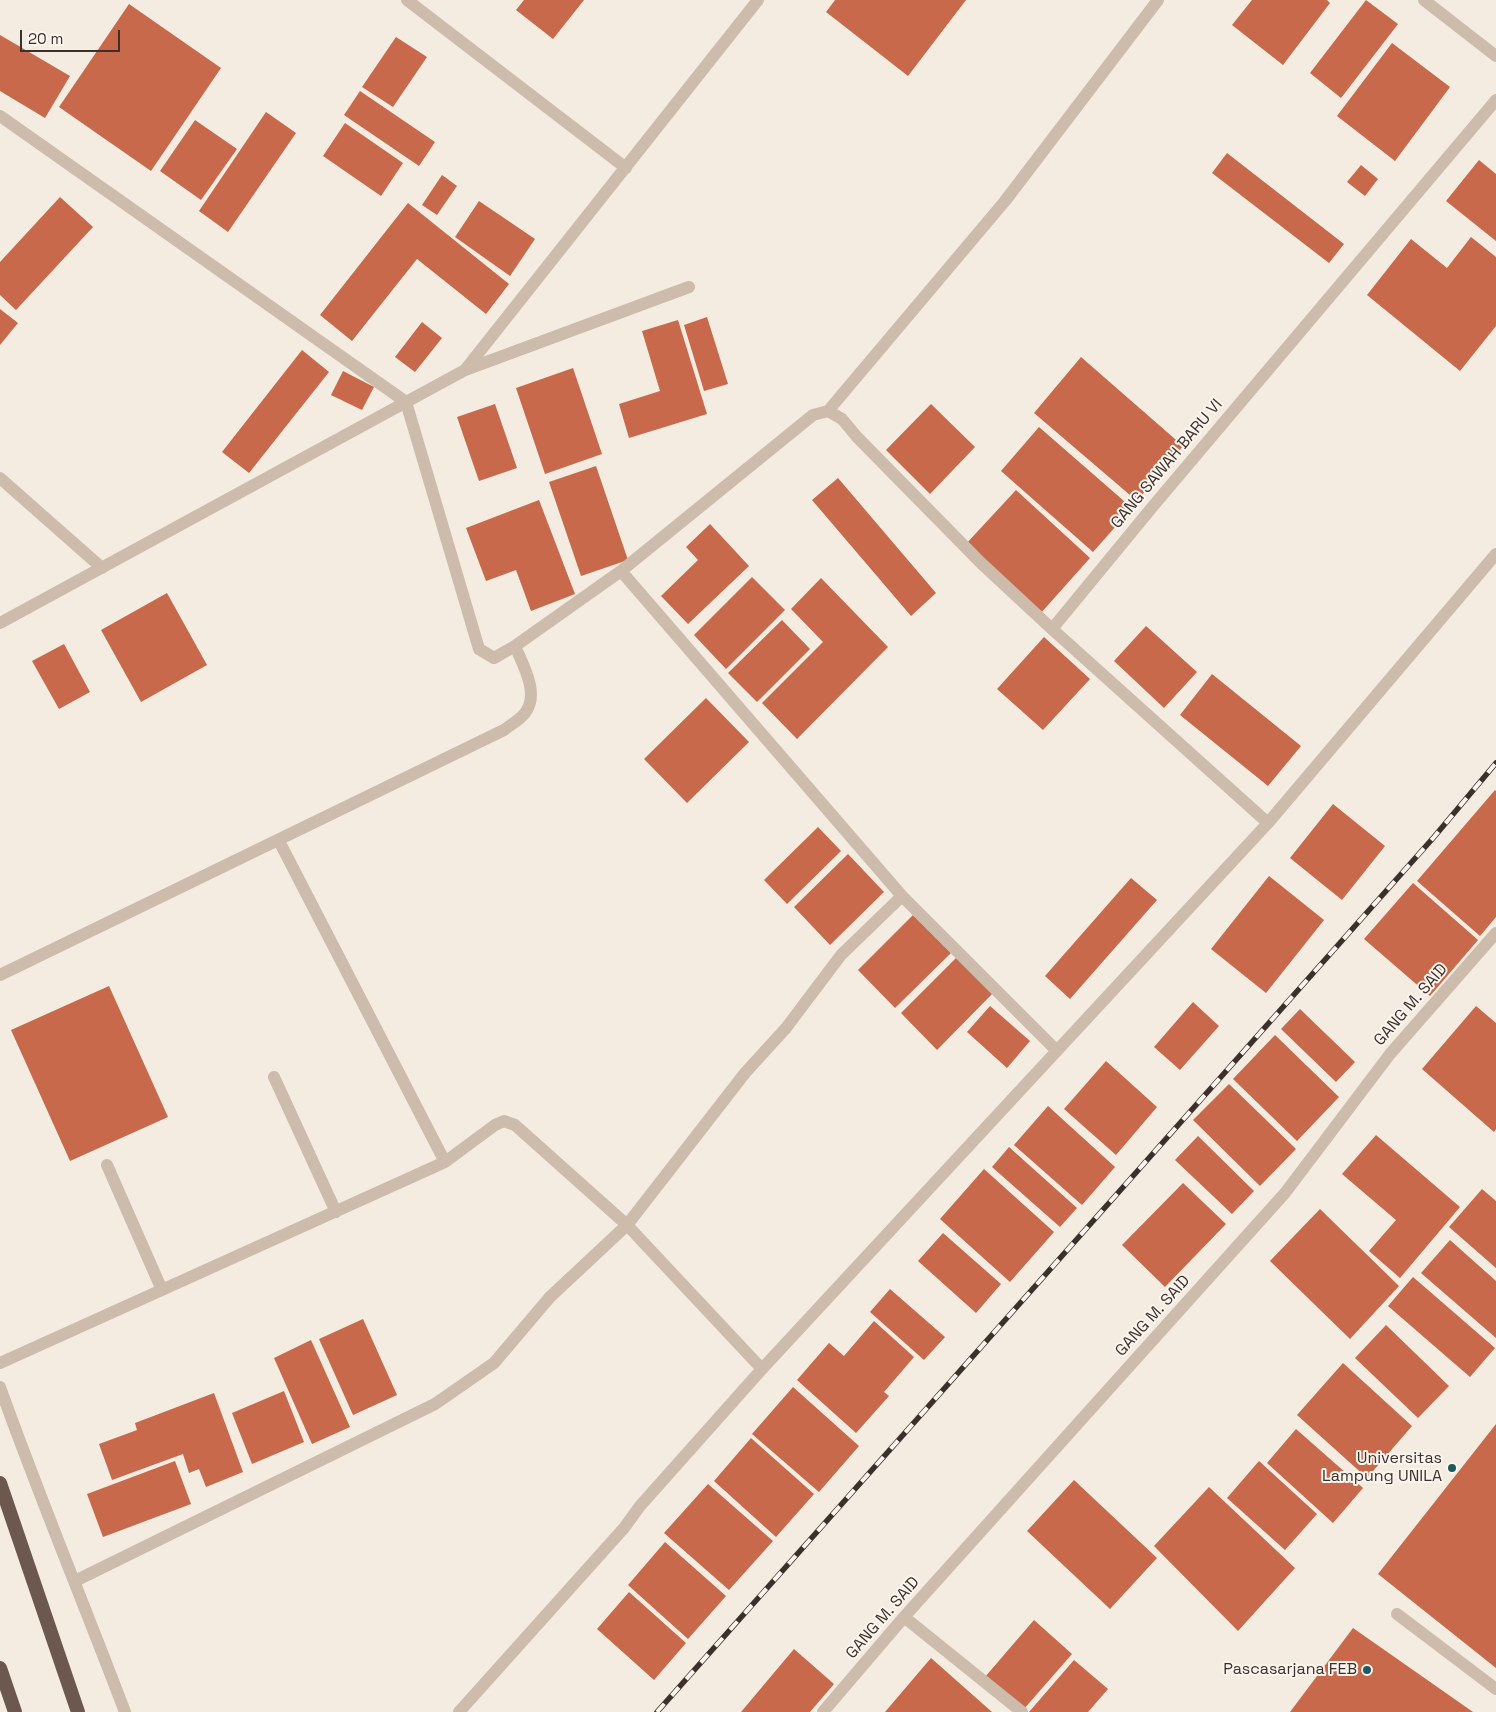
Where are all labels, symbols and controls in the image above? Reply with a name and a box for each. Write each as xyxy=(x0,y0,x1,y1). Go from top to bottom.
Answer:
scale bar xyxy=(22,20,122,52)
text: 20 m xyxy=(28,29,63,48)
street label: GANG SAWAH BARU VI xyxy=(1107,395,1227,533)
street label: GANG M. SAID xyxy=(1370,960,1452,1050)
street label: GANG M. SAID xyxy=(1112,1272,1194,1360)
place label: Universitas Lampung UNILA xyxy=(1322,1449,1442,1487)
marker: Universitas Lampung UNILA xyxy=(1446,1462,1458,1474)
street label: GANG M. SAID xyxy=(842,1573,924,1663)
place label: Pascasarjana FEB xyxy=(1223,1660,1357,1680)
marker: Pascasarjana FEB xyxy=(1361,1664,1373,1676)

